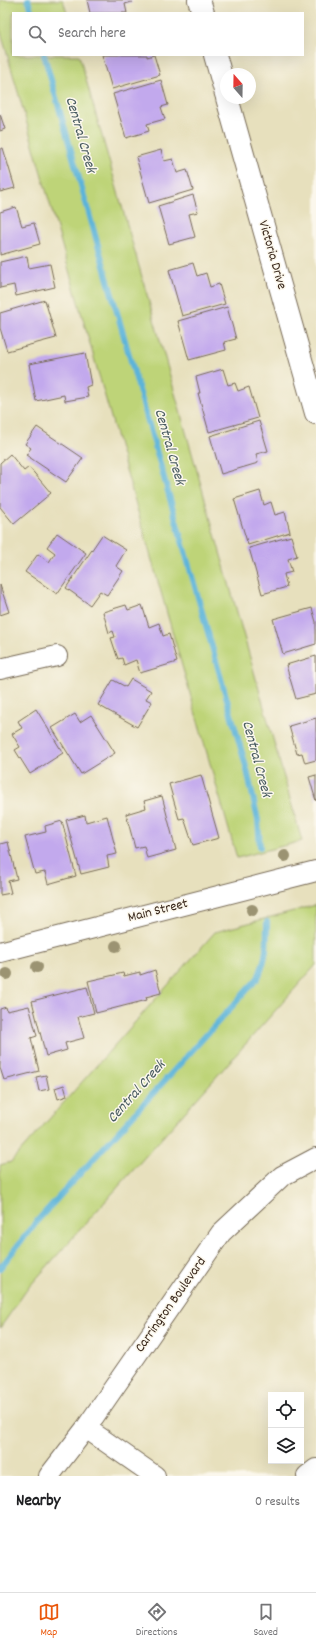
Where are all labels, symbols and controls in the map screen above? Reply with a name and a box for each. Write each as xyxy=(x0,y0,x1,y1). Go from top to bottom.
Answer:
search box xyxy=(12,12,304,56)
icon: search xyxy=(26,23,48,45)
text: Search here xyxy=(58,23,126,45)
north arrow xyxy=(220,68,256,104)
water label: Central Creek xyxy=(59,94,102,177)
street label: Victoria Drive xyxy=(253,218,291,292)
water label: Central Creek xyxy=(148,406,191,489)
water label: Central Creek xyxy=(235,718,277,802)
street label: Main Street xyxy=(126,894,190,928)
water label: Central Creek xyxy=(103,1054,173,1128)
street label: Carrington Boulevard xyxy=(130,1253,212,1357)
map controls xyxy=(268,1392,304,1464)
button: locate xyxy=(268,1392,304,1428)
button: layers xyxy=(268,1428,304,1464)
text: Nearby xyxy=(16,1490,60,1514)
text: 0 results xyxy=(255,1493,300,1512)
tab: Map xyxy=(38,1601,60,1641)
tab: Directions xyxy=(136,1601,178,1641)
tab: Saved xyxy=(253,1601,278,1641)

